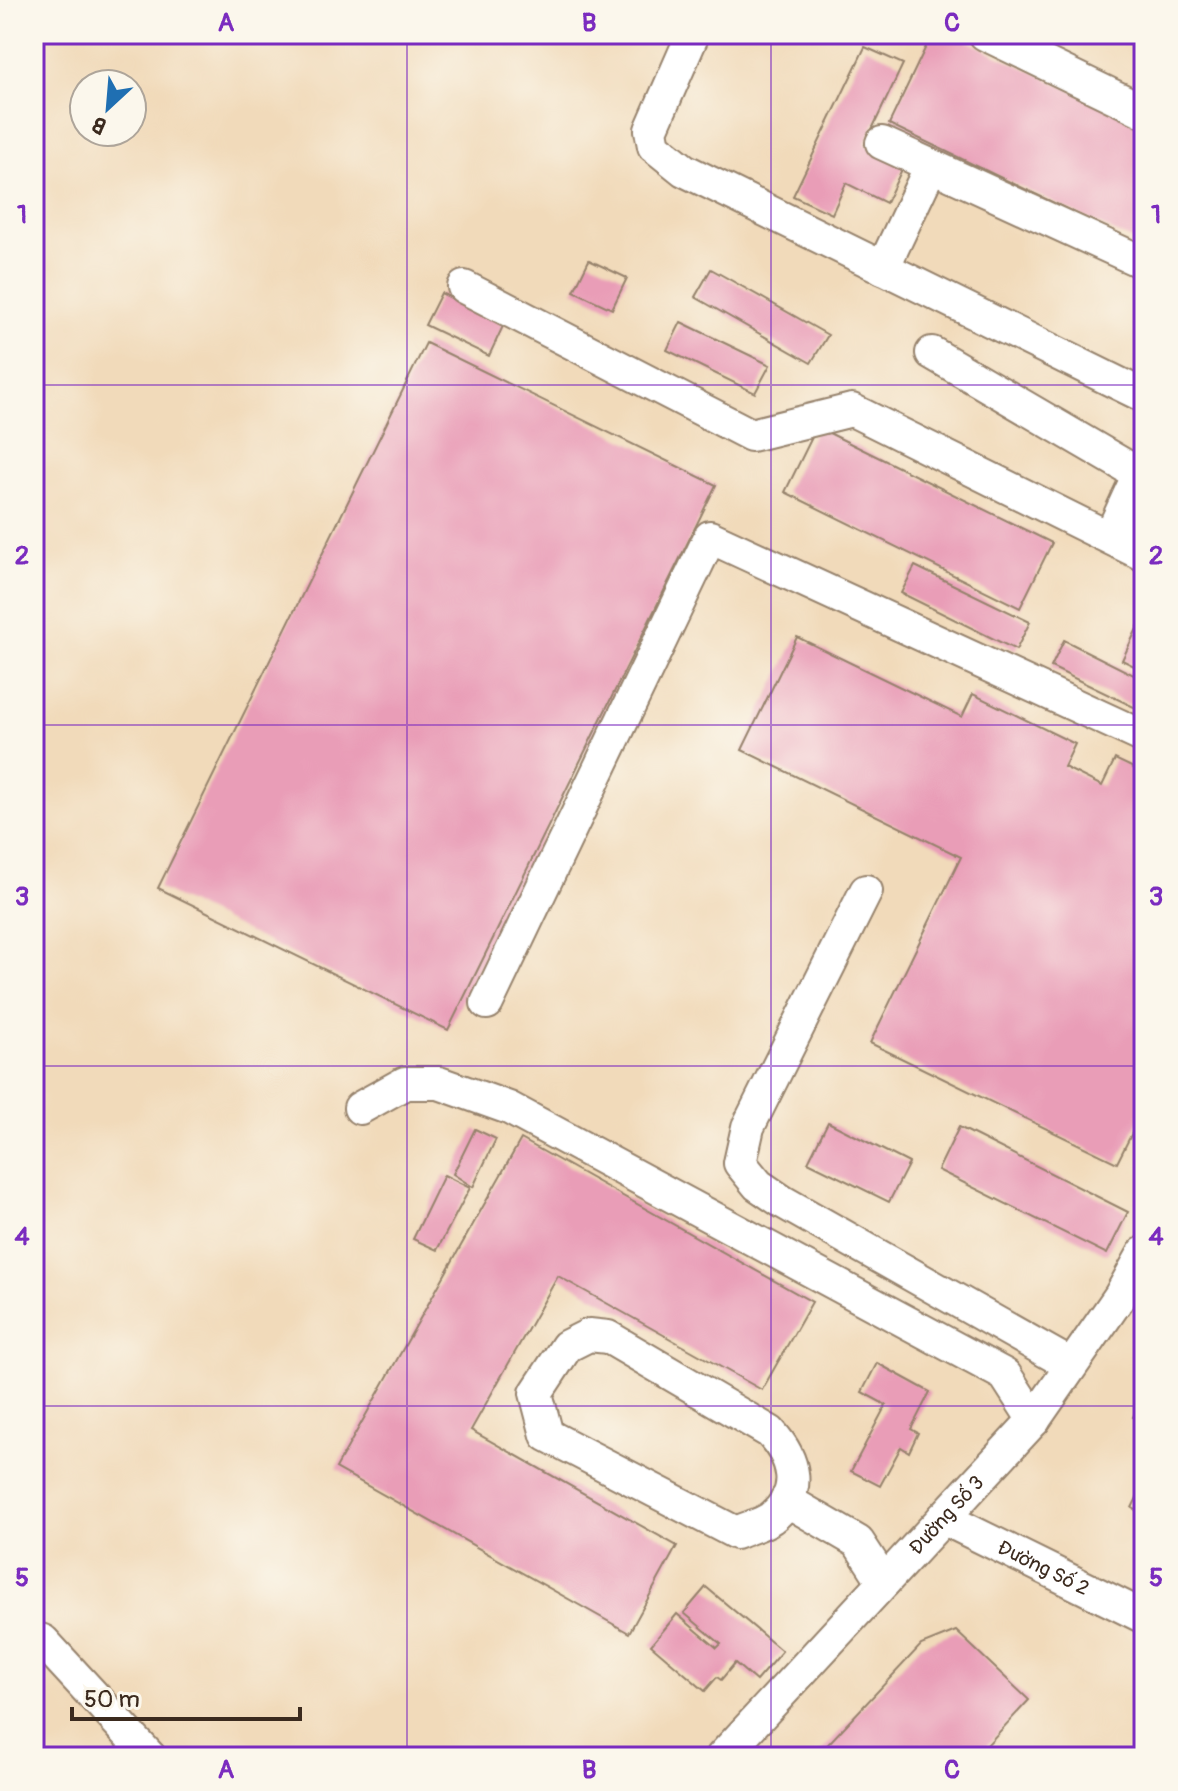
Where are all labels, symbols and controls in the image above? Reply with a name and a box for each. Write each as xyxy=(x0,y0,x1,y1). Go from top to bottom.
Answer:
text: A xyxy=(218,7,235,39)
text: B xyxy=(582,7,596,39)
text: C xyxy=(944,7,960,39)
north arrow xyxy=(68,68,148,148)
text: B xyxy=(88,110,111,140)
text: 1 xyxy=(17,199,27,231)
text: 1 xyxy=(1151,199,1161,231)
text: 2 xyxy=(15,540,29,572)
text: 2 xyxy=(1149,540,1163,572)
text: 3 xyxy=(15,881,29,913)
text: 3 xyxy=(1149,881,1163,913)
text: 4 xyxy=(14,1221,30,1253)
text: 4 xyxy=(1148,1221,1164,1253)
street label: Đường Số 3 xyxy=(903,1470,989,1560)
street label: Đường Số 2 xyxy=(994,1534,1093,1601)
text: 5 xyxy=(15,1562,29,1594)
text: 5 xyxy=(1149,1562,1163,1594)
scale bar xyxy=(72,1671,300,1721)
text: 50 m xyxy=(84,1685,140,1714)
text: A xyxy=(218,1754,235,1786)
text: B xyxy=(582,1754,596,1786)
text: C xyxy=(944,1754,960,1786)

